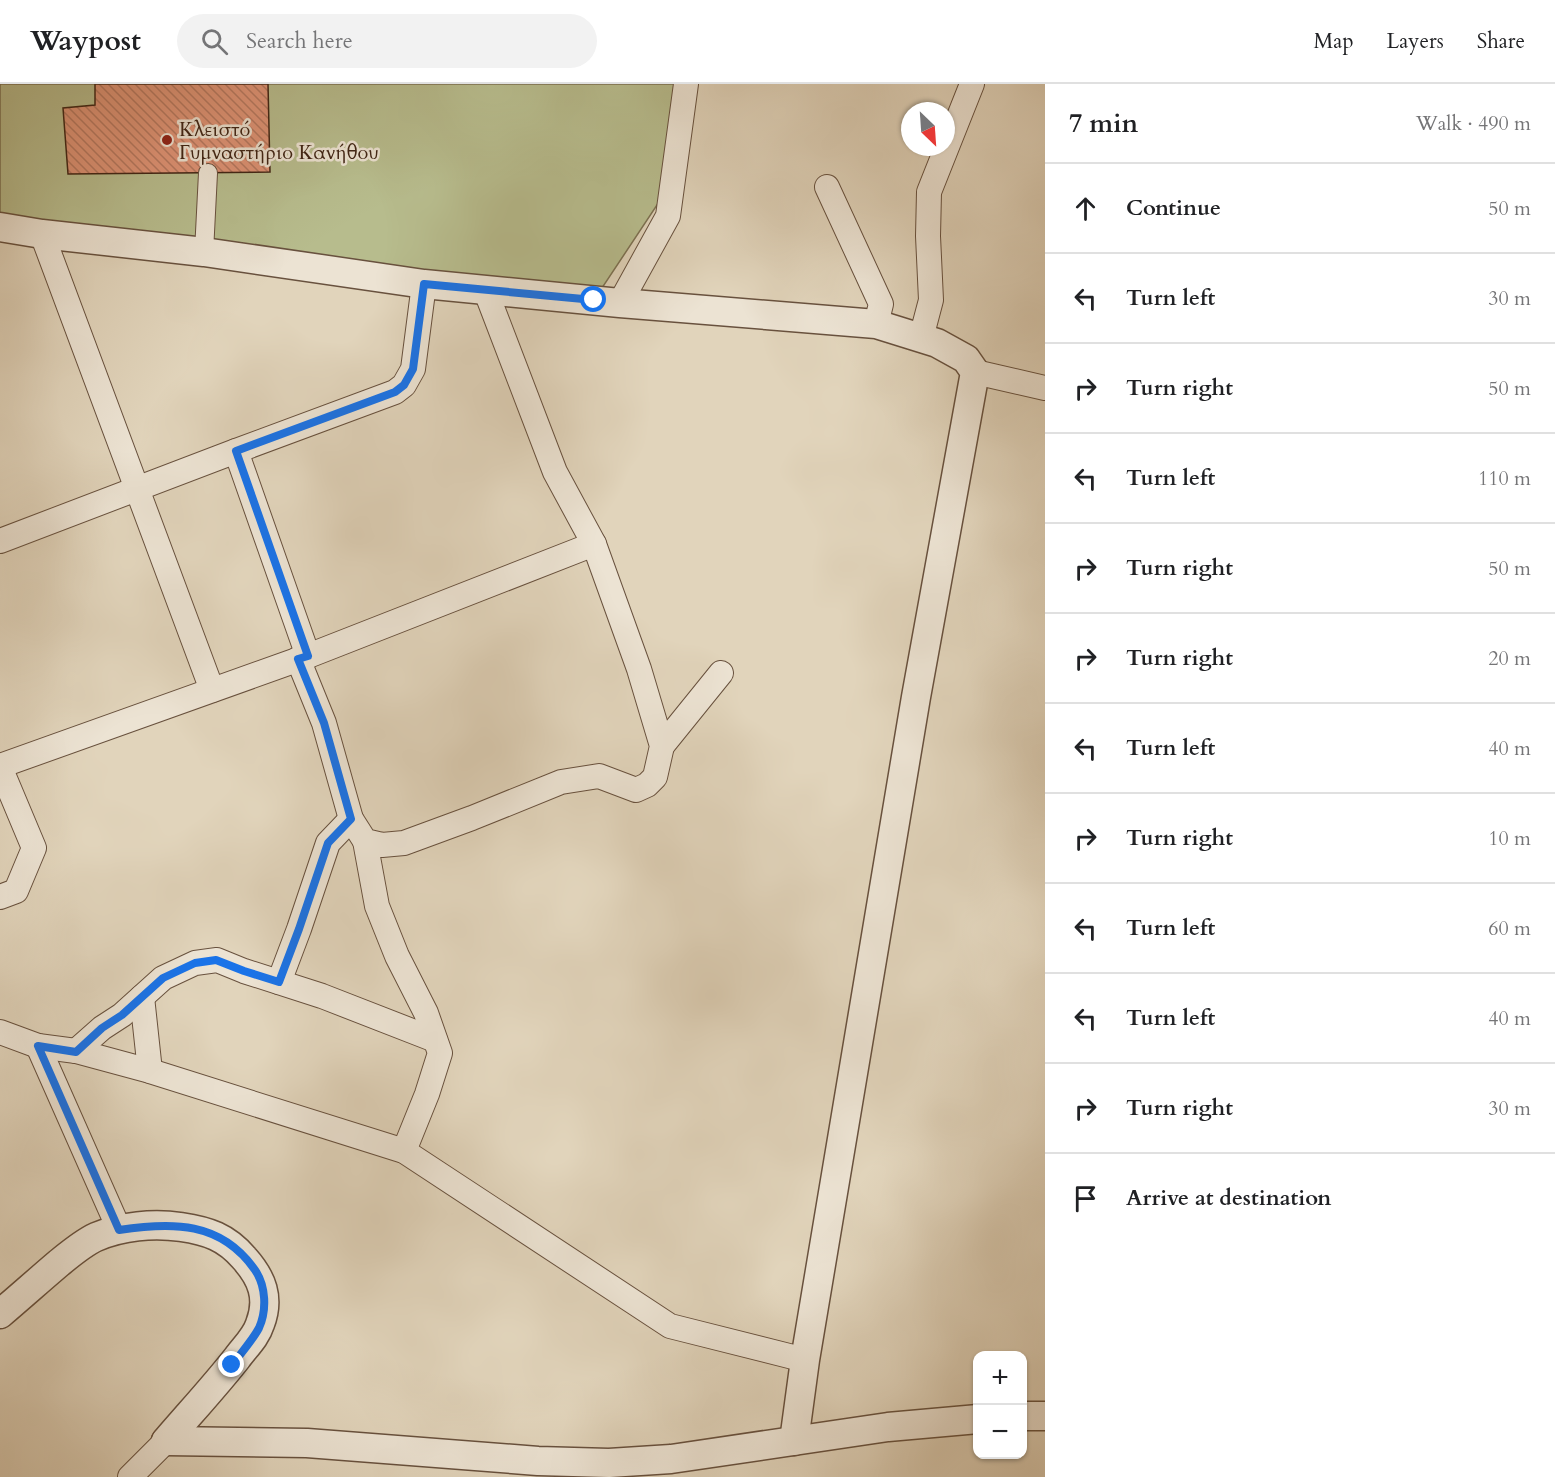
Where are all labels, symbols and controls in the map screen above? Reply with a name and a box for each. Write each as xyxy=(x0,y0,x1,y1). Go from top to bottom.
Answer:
search box xyxy=(177,14,597,68)
text: Waypost xyxy=(30,22,141,60)
icon: search xyxy=(198,25,231,58)
text: Search here xyxy=(246,26,353,56)
text: Map xyxy=(1314,27,1354,56)
text: Layers xyxy=(1387,27,1444,56)
text: Share xyxy=(1477,27,1525,56)
north arrow xyxy=(901,102,955,156)
text: 7 min xyxy=(1069,106,1138,141)
text: Walk · 490 m xyxy=(1416,110,1531,137)
place label: Κλειστό Γυμναστήριο Κανήθου xyxy=(179,116,379,166)
marker: Κλειστό Γυμναστήριο Κανήθου xyxy=(160,133,174,147)
icon: ahead xyxy=(1069,192,1102,225)
text: Continue xyxy=(1126,193,1221,223)
text: 50 m xyxy=(1488,195,1531,222)
icon: left xyxy=(1069,282,1102,315)
text: Turn left xyxy=(1126,283,1215,313)
text: 30 m xyxy=(1488,285,1531,312)
route start xyxy=(580,286,606,312)
icon: right xyxy=(1069,372,1102,405)
text: Turn right xyxy=(1126,373,1233,403)
text: 50 m xyxy=(1488,375,1531,402)
icon: left xyxy=(1069,462,1102,495)
text: Turn left xyxy=(1126,463,1215,493)
text: 110 m xyxy=(1478,465,1531,492)
icon: right xyxy=(1069,552,1102,585)
text: Turn right xyxy=(1126,553,1233,583)
text: 50 m xyxy=(1488,555,1531,582)
icon: right xyxy=(1069,642,1102,675)
text: Turn right xyxy=(1126,643,1233,673)
text: 20 m xyxy=(1488,645,1531,672)
icon: left xyxy=(1069,732,1102,765)
text: Turn left xyxy=(1126,733,1215,763)
text: 40 m xyxy=(1488,735,1531,762)
icon: right xyxy=(1069,822,1102,855)
text: Turn right xyxy=(1126,823,1233,853)
text: 10 m xyxy=(1488,825,1531,852)
icon: left xyxy=(1069,912,1102,945)
text: Turn left xyxy=(1126,913,1215,943)
text: 60 m xyxy=(1488,915,1531,942)
icon: left xyxy=(1069,1002,1102,1035)
text: Turn left xyxy=(1126,1003,1215,1033)
text: 40 m xyxy=(1488,1005,1531,1032)
icon: right xyxy=(1069,1092,1102,1125)
text: Turn right xyxy=(1126,1093,1233,1123)
text: 30 m xyxy=(1488,1095,1531,1122)
icon: arrive xyxy=(1069,1182,1102,1215)
text: Arrive at destination xyxy=(1126,1183,1331,1213)
route end xyxy=(218,1351,244,1377)
map controls xyxy=(973,1351,1027,1459)
button: + xyxy=(973,1351,1027,1405)
button: − xyxy=(973,1405,1027,1459)

